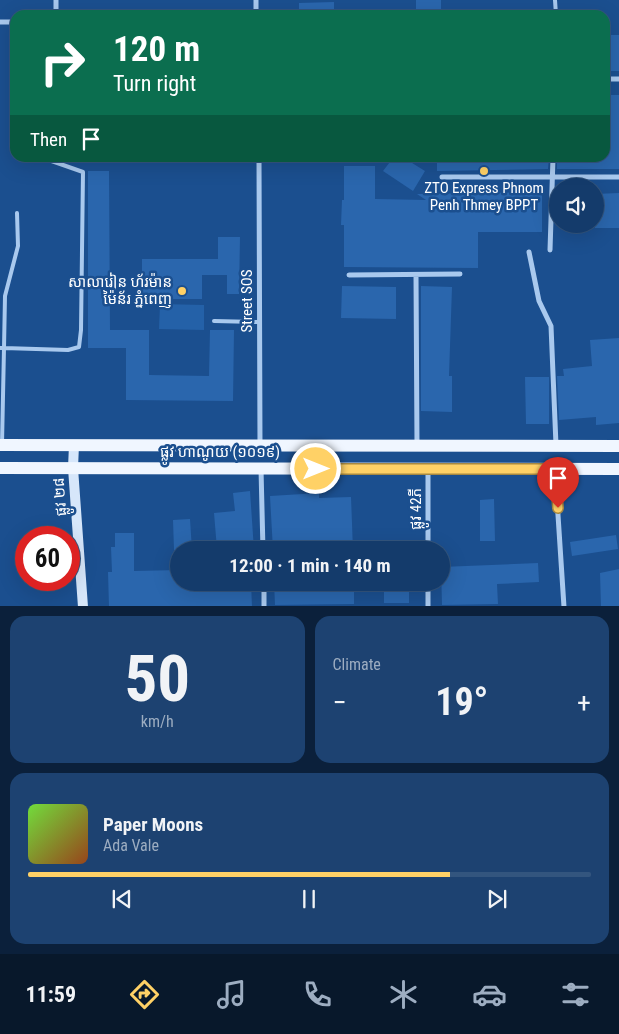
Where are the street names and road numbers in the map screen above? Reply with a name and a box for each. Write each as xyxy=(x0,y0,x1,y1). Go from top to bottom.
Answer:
street label: Street SOS xyxy=(238,269,256,333)
street label: ផ្លូវ ហាណូយ (១០១៩) xyxy=(160,443,280,465)
street label: ផ្លូវ ២៨ xyxy=(50,477,75,517)
street label: ផ្លូវ 42ភី xyxy=(407,488,429,530)

